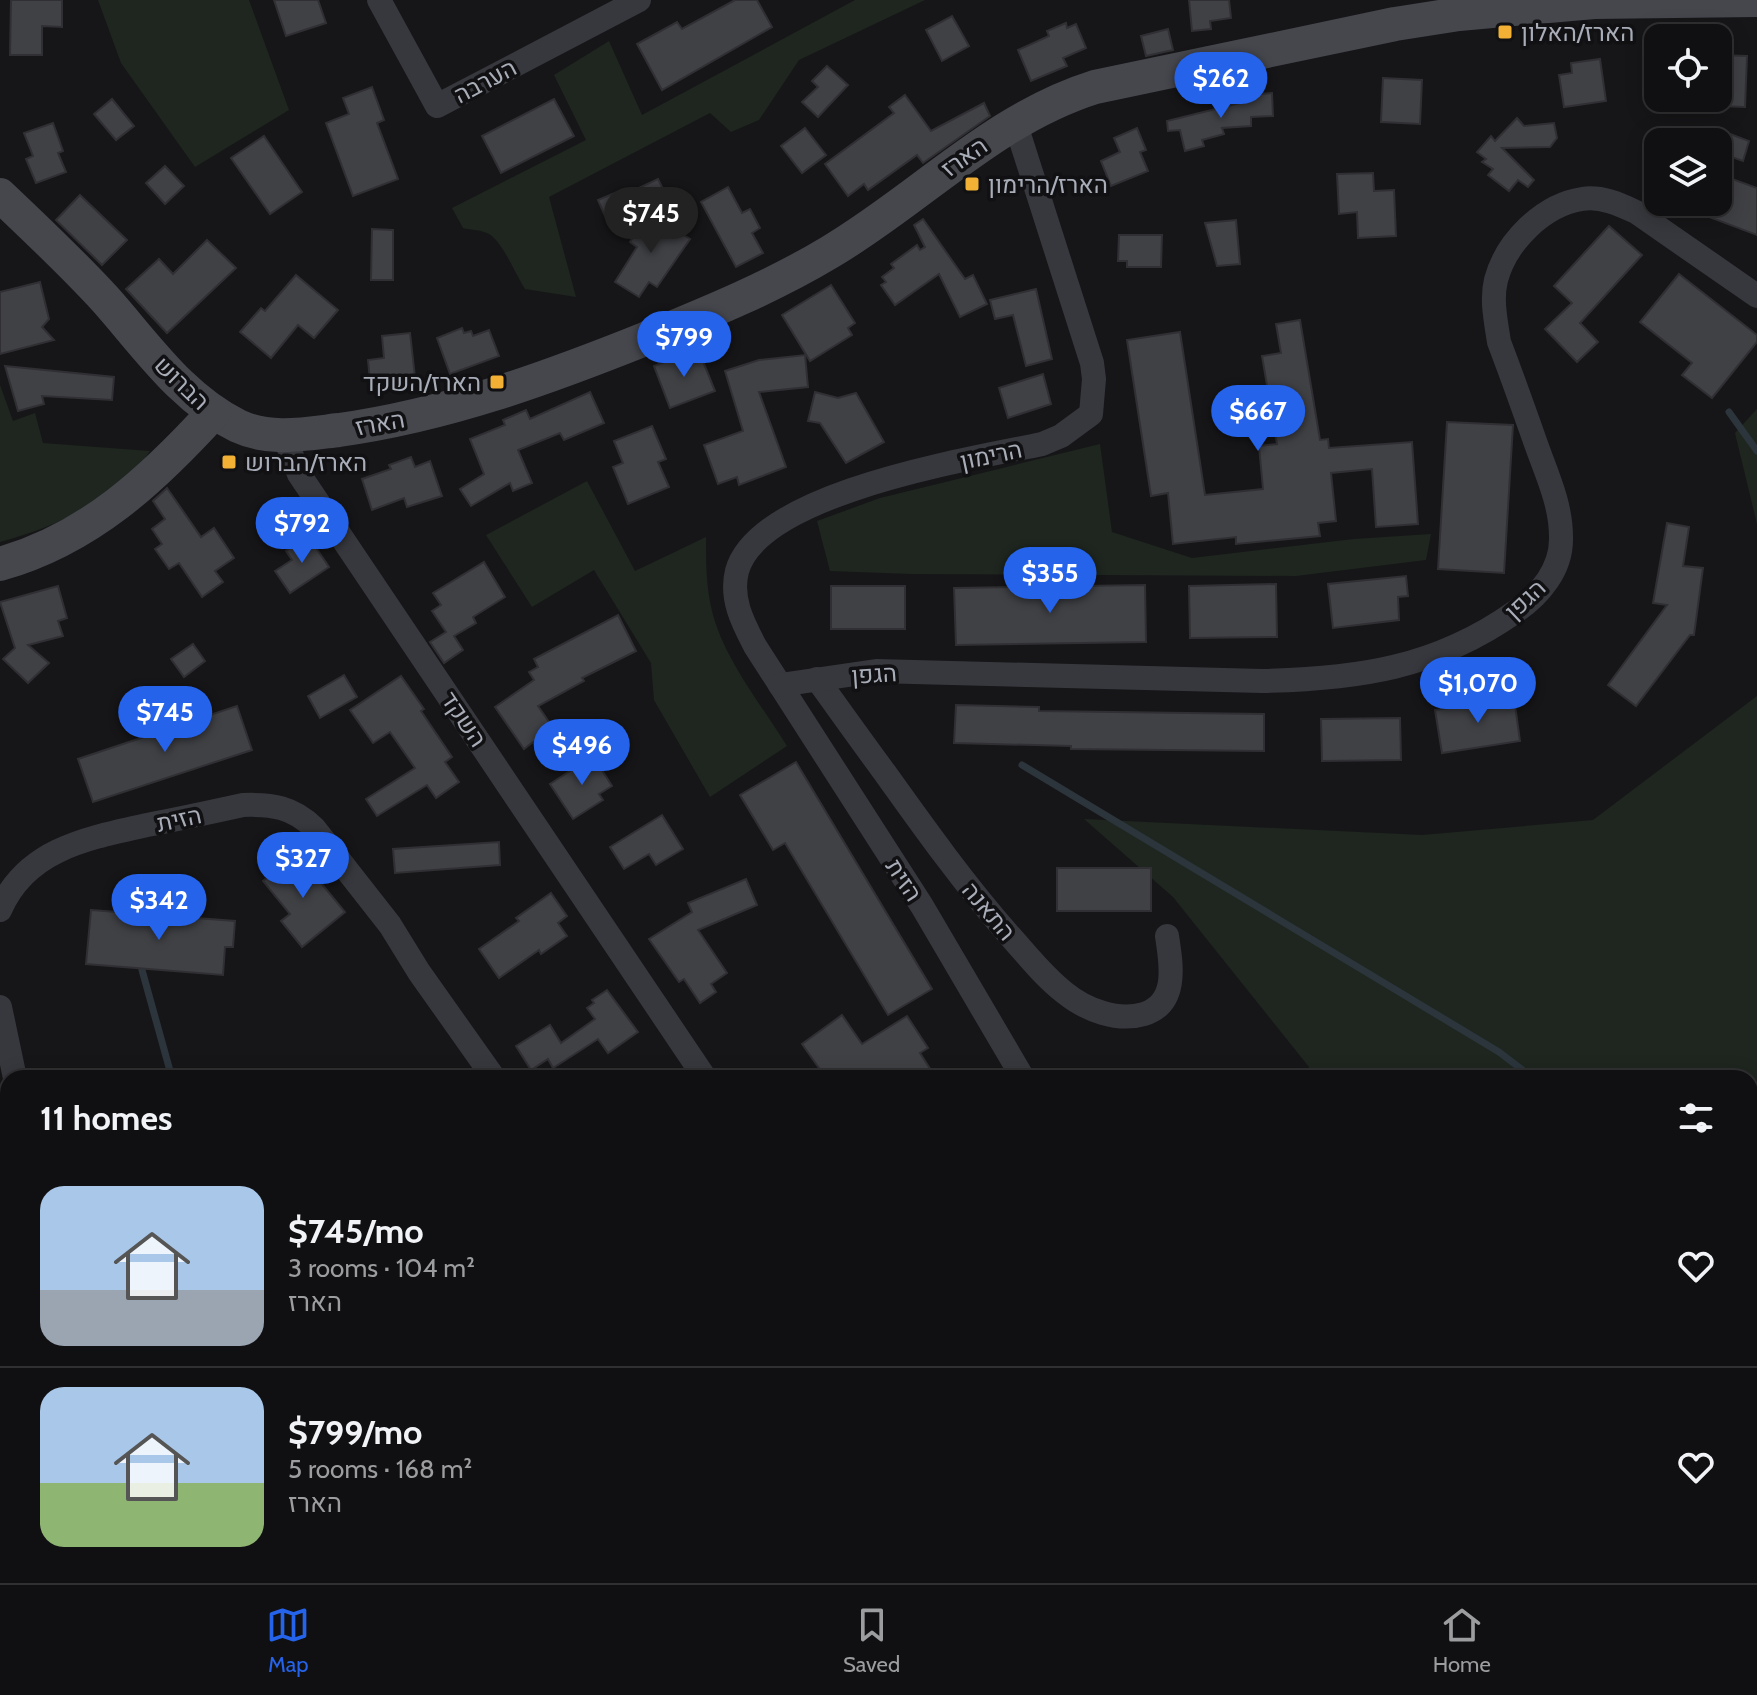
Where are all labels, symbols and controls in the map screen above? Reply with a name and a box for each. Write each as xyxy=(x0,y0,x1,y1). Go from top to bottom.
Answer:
place label: הארז/האלון xyxy=(1521,18,1634,47)
marker: הארז/האלון xyxy=(1496,23,1514,41)
map controls xyxy=(1644,24,1732,216)
button: locate xyxy=(1644,24,1732,112)
pin: $262 xyxy=(1174,52,1268,120)
street label: הערבה xyxy=(449,53,521,109)
text: $262 xyxy=(1192,62,1250,94)
button: layers xyxy=(1644,128,1732,216)
street label: הארז xyxy=(935,131,993,183)
place label: הארז/הרימון xyxy=(988,170,1108,199)
marker: הארז/הרימון xyxy=(963,175,981,193)
pin: $745 xyxy=(604,187,698,255)
text: $745 xyxy=(622,197,680,229)
pin: $799 xyxy=(637,311,731,379)
text: $799 xyxy=(655,321,713,353)
street label: הברוש xyxy=(149,350,215,416)
place label: הארז/השקד xyxy=(363,368,481,397)
marker: הארז/השקד xyxy=(488,373,506,391)
pin: $667 xyxy=(1211,385,1305,453)
text: $667 xyxy=(1229,395,1287,427)
street label: הארז xyxy=(353,404,407,442)
street label: הרימון xyxy=(957,434,1025,476)
place label: הארז/הברוש xyxy=(245,448,367,477)
marker: הארז/הברוש xyxy=(220,453,238,471)
pin: $792 xyxy=(255,497,349,565)
text: $792 xyxy=(274,507,330,539)
pin: $355 xyxy=(1003,547,1097,615)
text: $355 xyxy=(1021,557,1079,589)
street label: הגפן xyxy=(1499,573,1551,625)
pin: $1,070 xyxy=(1413,657,1543,725)
street label: הגפן xyxy=(850,658,898,690)
text: $1,070 xyxy=(1438,667,1518,699)
pin: $745 xyxy=(118,686,212,754)
street label: השקד xyxy=(435,686,493,752)
text: $745 xyxy=(136,696,194,728)
pin: $496 xyxy=(535,719,629,787)
text: $496 xyxy=(552,729,612,761)
street label: הזית xyxy=(154,800,204,838)
pin: $327 xyxy=(256,832,350,900)
text: $327 xyxy=(275,842,331,874)
street label: הזית xyxy=(880,853,928,907)
pin: $342 xyxy=(112,874,206,942)
street label: התאנה xyxy=(956,876,1022,946)
text: $342 xyxy=(130,884,189,916)
icon: filters xyxy=(1674,1096,1718,1140)
text: 11 homes xyxy=(40,1097,172,1139)
text: $745/mo xyxy=(288,1210,424,1252)
icon: home xyxy=(104,1218,200,1314)
icon: heart xyxy=(1674,1244,1718,1288)
text: 3 rooms · 104 m² xyxy=(288,1252,475,1284)
text: הארז xyxy=(288,1286,342,1318)
text: $799/mo xyxy=(288,1411,423,1453)
icon: home xyxy=(104,1419,200,1515)
icon: heart xyxy=(1674,1445,1718,1489)
text: 5 rooms · 168 m² xyxy=(288,1453,472,1485)
text: הארז xyxy=(288,1487,342,1519)
tab: Map xyxy=(266,1603,310,1678)
tab: Saved xyxy=(843,1603,900,1678)
tab: Home xyxy=(1433,1603,1491,1678)

